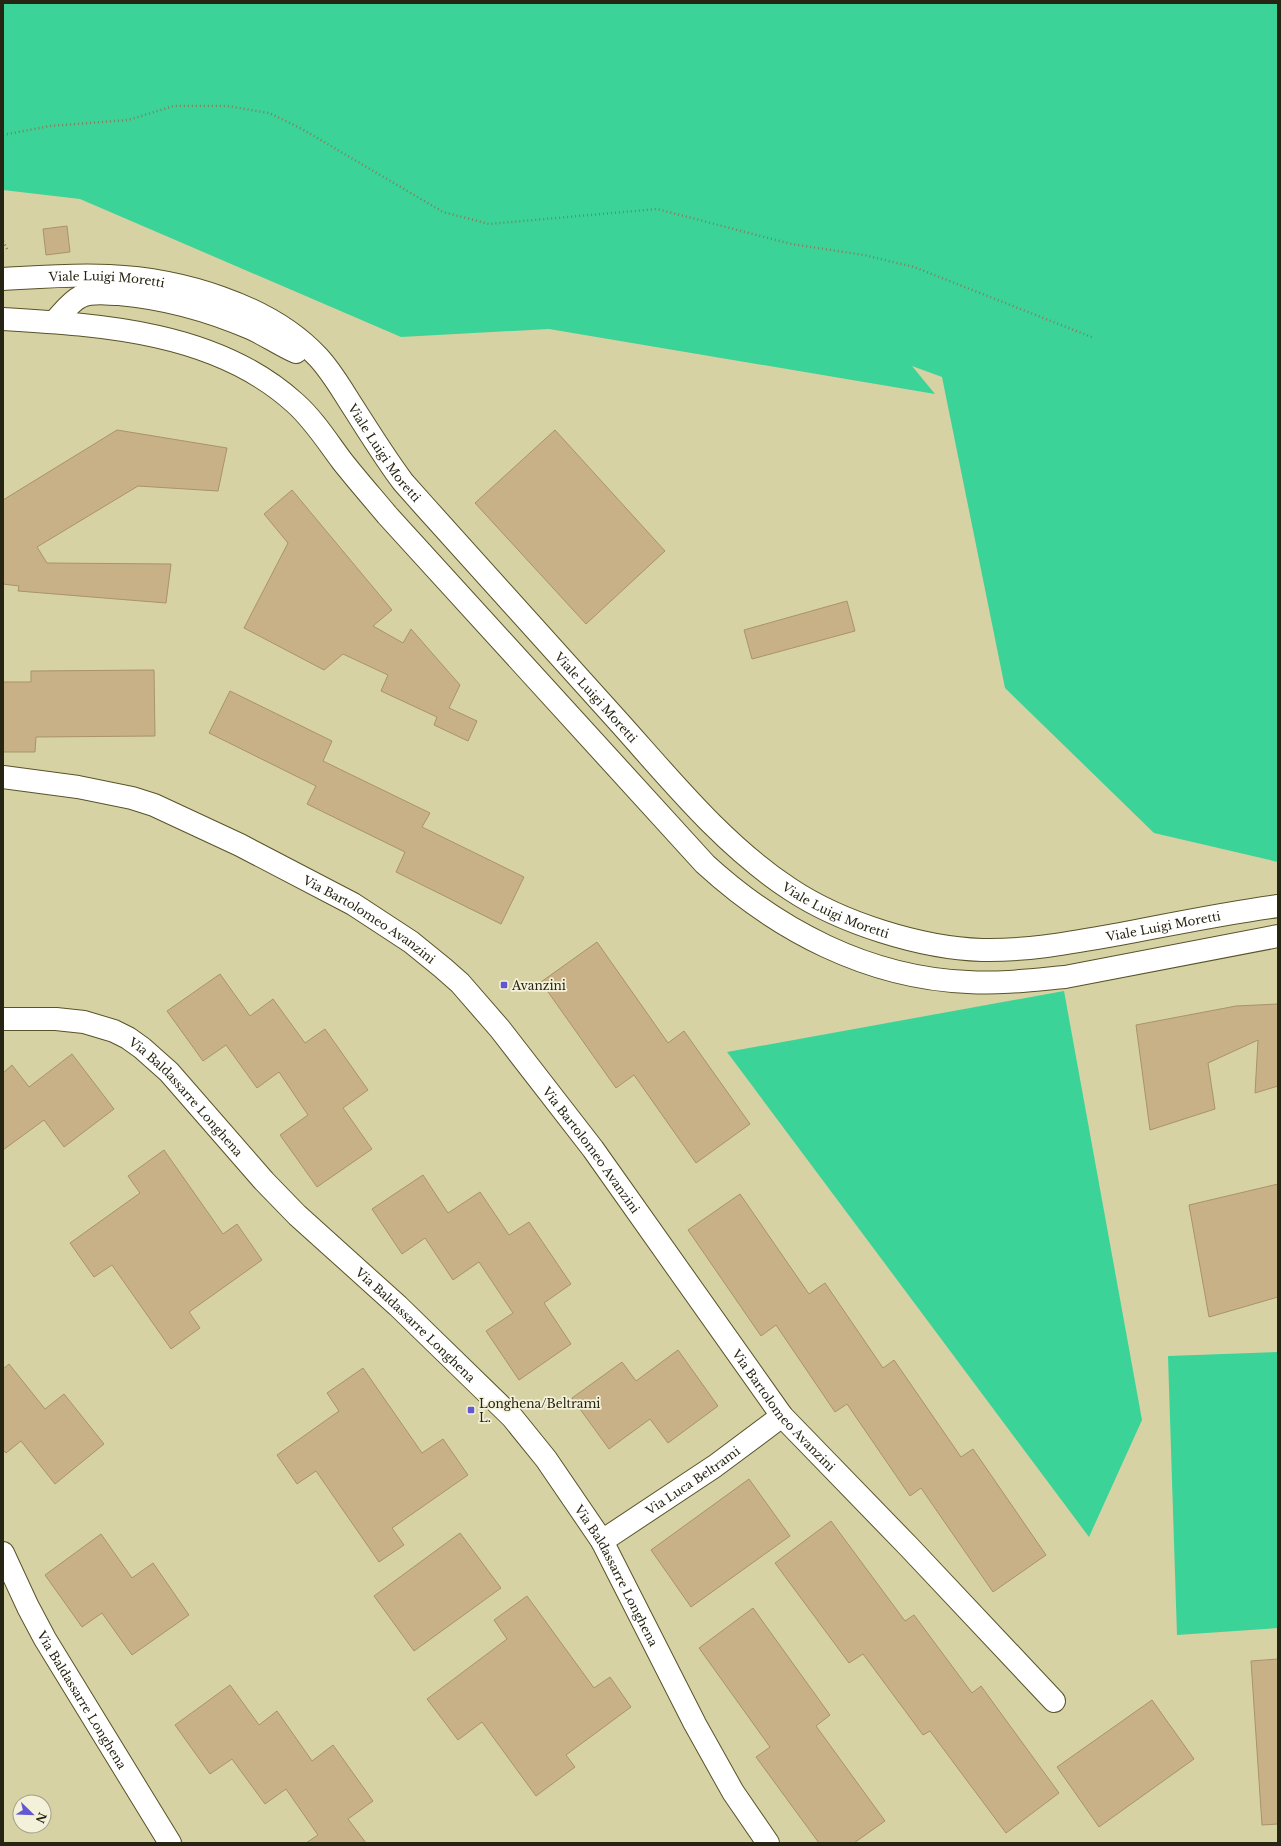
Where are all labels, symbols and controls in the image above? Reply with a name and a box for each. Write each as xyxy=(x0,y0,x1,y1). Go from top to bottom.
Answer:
street label: Viale Luigi Moretti xyxy=(47,268,166,290)
street label: Viale Luigi Moretti xyxy=(345,400,424,505)
street label: Viale Luigi Moretti xyxy=(551,648,641,745)
street label: Via Bartolomeo Avanzini xyxy=(300,871,438,966)
street label: Viale Luigi Moretti xyxy=(779,878,891,941)
street label: Viale Luigi Moretti xyxy=(1104,908,1222,944)
place label: Avanzini xyxy=(511,978,566,993)
marker: Avanzini xyxy=(499,980,509,990)
street label: Via Baldassarre Longhena xyxy=(125,1033,247,1160)
street label: Via Bartolomeo Avanzini xyxy=(539,1083,643,1216)
street label: Via Baldassarre Longhena xyxy=(352,1264,479,1385)
street label: Via Bartolomeo Avanzini xyxy=(729,1345,839,1474)
place label: Longhena/Beltrami L. xyxy=(479,1396,600,1425)
marker: Longhena/Beltrami L. xyxy=(466,1405,476,1415)
street label: Via Luca Beltrami xyxy=(642,1443,742,1518)
street label: Via Baldassarre Longhena xyxy=(571,1501,662,1649)
street label: Via Baldassarre Longhena xyxy=(34,1627,130,1772)
north arrow xyxy=(12,1794,52,1834)
text: N xyxy=(32,1810,50,1826)

